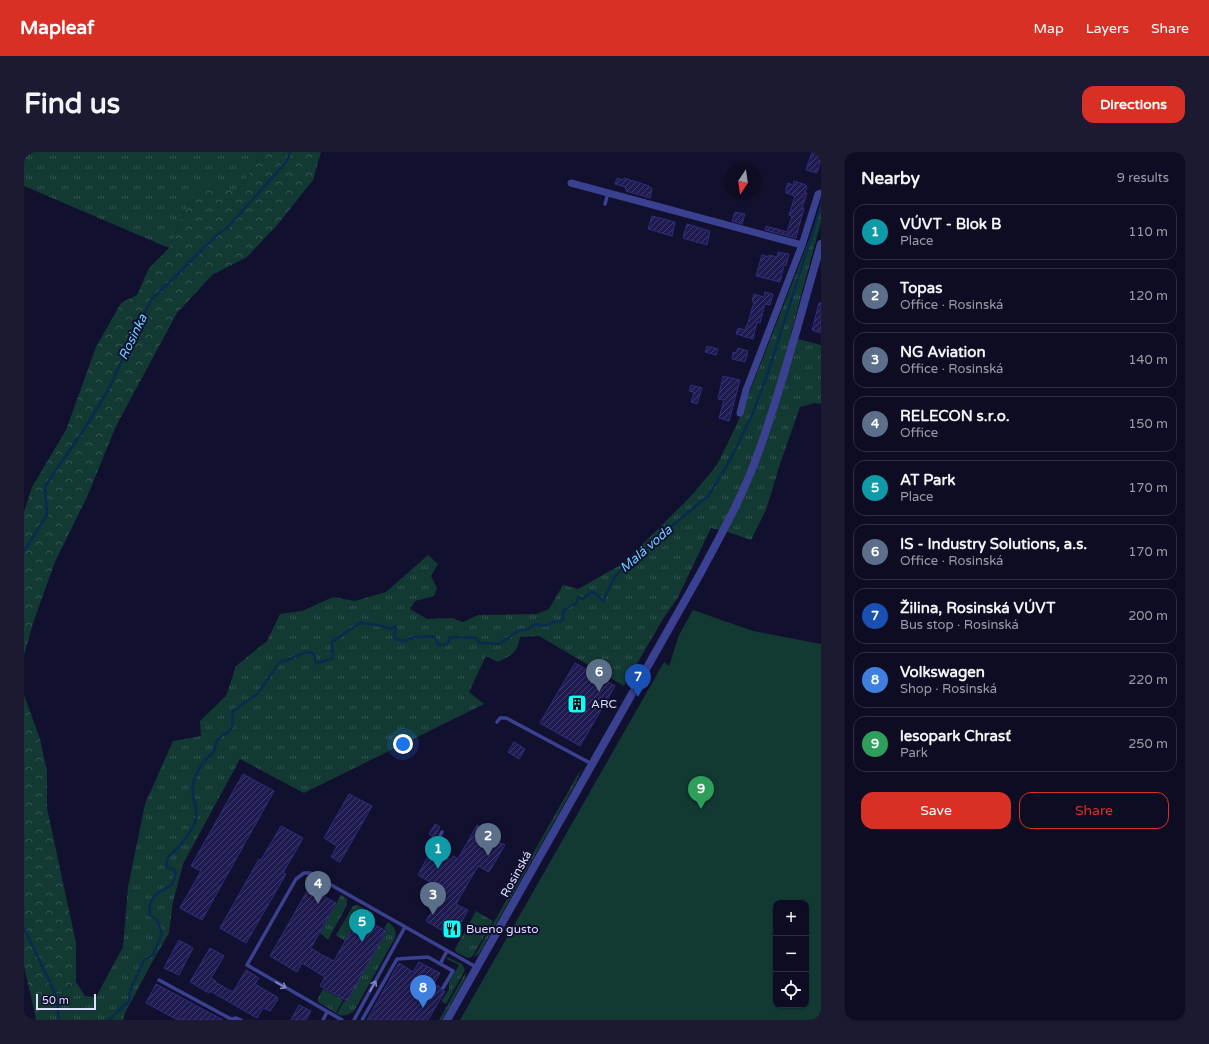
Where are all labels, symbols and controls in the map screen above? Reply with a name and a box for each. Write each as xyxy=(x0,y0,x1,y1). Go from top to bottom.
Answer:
text: Mapleaf xyxy=(20,17,94,39)
text: Map xyxy=(1034,20,1064,37)
text: Layers xyxy=(1086,20,1129,37)
text: Share xyxy=(1151,20,1189,37)
button: Directions xyxy=(1082,86,1185,123)
text: Find us xyxy=(24,87,120,121)
north arrow xyxy=(725,164,761,200)
text: Nearby xyxy=(861,168,920,189)
text: 9 results xyxy=(1117,170,1169,186)
text: VÚVT - Blok B xyxy=(900,215,1001,233)
text: 1 xyxy=(871,224,879,240)
text: 110 m xyxy=(1128,224,1168,240)
text: Place xyxy=(900,233,933,249)
text: Topas xyxy=(900,279,942,297)
text: 2 xyxy=(871,288,879,304)
text: 120 m xyxy=(1128,288,1168,304)
text: Office · Rosinská xyxy=(900,297,1003,313)
water label: Rosinka xyxy=(115,311,151,362)
text: NG Aviation xyxy=(900,343,986,361)
text: 3 xyxy=(871,352,879,368)
text: 140 m xyxy=(1128,352,1168,368)
text: Office · Rosinská xyxy=(900,361,1003,377)
text: RELECON s.r.o. xyxy=(900,407,1010,425)
text: 4 xyxy=(871,416,879,432)
text: 150 m xyxy=(1128,416,1168,432)
text: Office xyxy=(900,425,938,441)
text: AT Park xyxy=(900,471,955,489)
text: 5 xyxy=(871,480,879,496)
text: 170 m xyxy=(1128,480,1168,496)
text: Place xyxy=(900,489,933,505)
water label: Malá voda xyxy=(617,522,676,576)
text: IS - Industry Solutions, a.s. xyxy=(900,535,1087,553)
text: 6 xyxy=(871,544,879,560)
text: 170 m xyxy=(1128,544,1168,560)
text: Office · Rosinská xyxy=(900,553,1003,569)
text: Žilina, Rosinská VÚVT xyxy=(900,599,1055,617)
text: 7 xyxy=(871,608,879,624)
text: 200 m xyxy=(1128,608,1168,624)
text: Bus stop · Rosinská xyxy=(900,617,1019,633)
pin: 6 xyxy=(586,659,612,692)
text: Volkswagen xyxy=(900,663,985,681)
pin: 7 xyxy=(625,664,651,697)
text: 8 xyxy=(871,672,879,688)
text: 220 m xyxy=(1128,672,1168,688)
text: Shop · Rosinská xyxy=(900,681,997,697)
building icon: ARC xyxy=(566,693,588,715)
place label: ARC xyxy=(591,697,617,711)
text: lesopark Chrasť xyxy=(900,727,1011,745)
your location xyxy=(393,734,413,754)
text: 9 xyxy=(871,736,879,752)
text: 250 m xyxy=(1128,736,1168,752)
text: Park xyxy=(900,745,928,761)
pin: 9 xyxy=(688,776,714,809)
button: Save xyxy=(861,792,1011,829)
button: Share xyxy=(1019,792,1169,829)
pin: 2 xyxy=(475,823,501,856)
pin: 1 xyxy=(425,836,451,869)
street label: Rosinská xyxy=(498,848,534,900)
pin: 4 xyxy=(305,871,331,904)
pin: 3 xyxy=(420,882,446,915)
map controls xyxy=(773,900,809,1008)
button: + xyxy=(773,900,809,936)
pin: 5 xyxy=(349,909,375,942)
restaurant icon: Bueno gusto xyxy=(441,918,463,940)
place label: Bueno gusto xyxy=(466,922,538,936)
button: − xyxy=(773,936,809,972)
button: locate xyxy=(773,972,809,1008)
pin: 8 xyxy=(410,975,436,1008)
one-way arrow xyxy=(369,980,377,992)
one-way arrow xyxy=(274,981,286,989)
scale bar xyxy=(36,992,96,1011)
text: 50 m xyxy=(42,994,69,1007)

